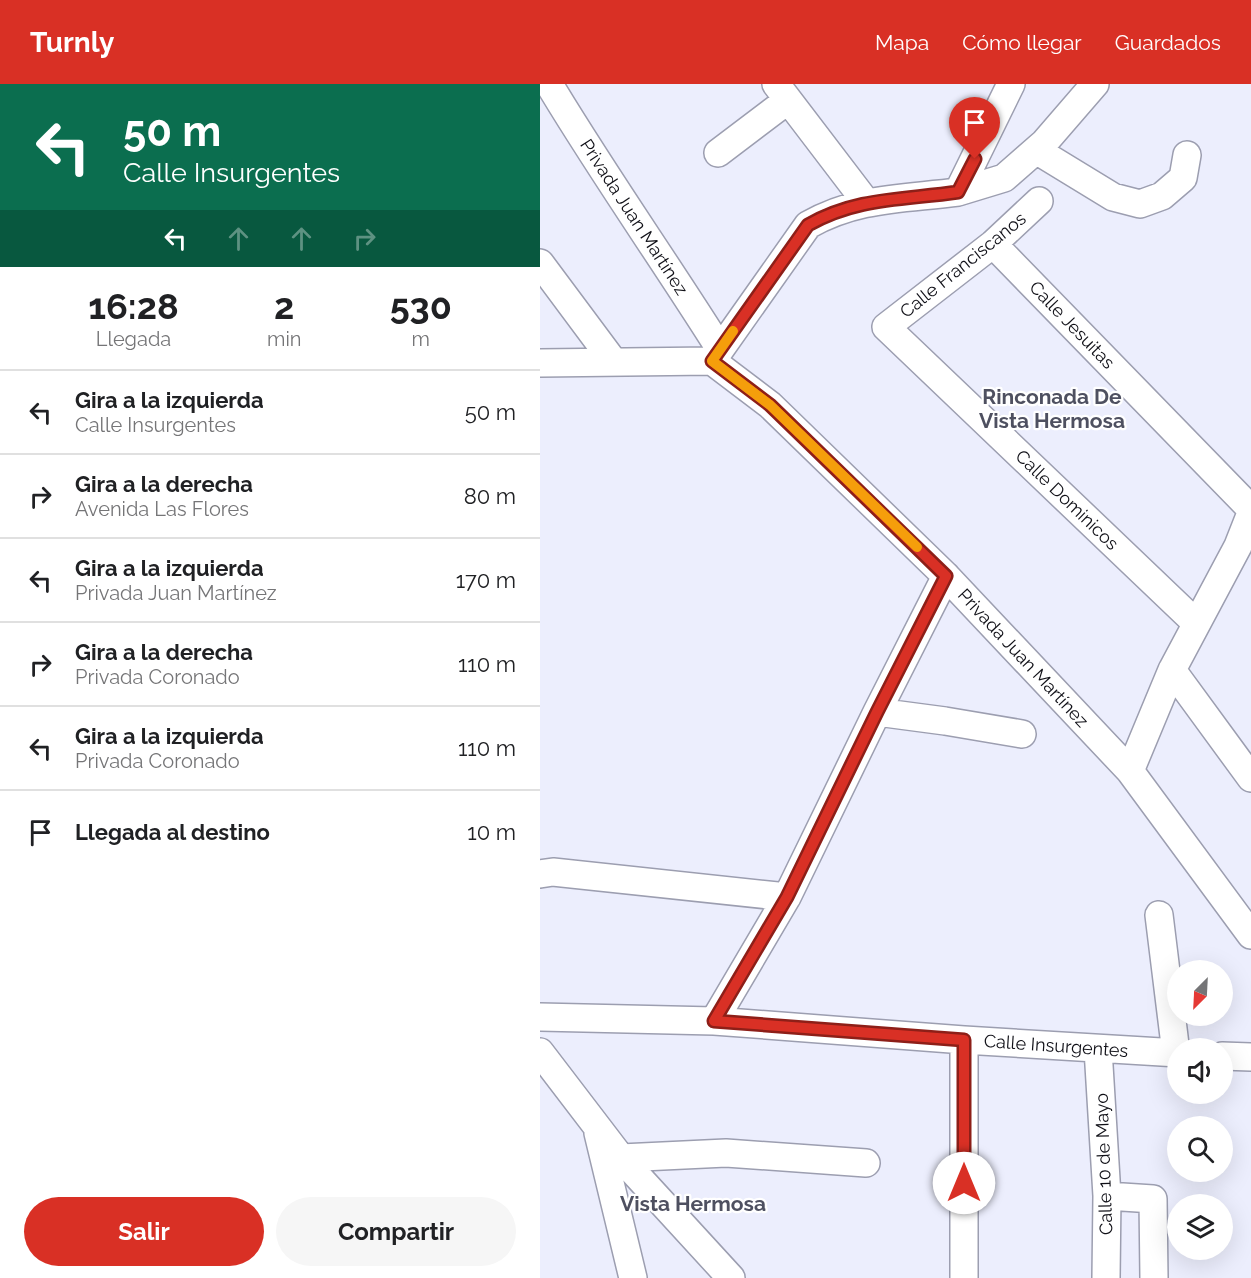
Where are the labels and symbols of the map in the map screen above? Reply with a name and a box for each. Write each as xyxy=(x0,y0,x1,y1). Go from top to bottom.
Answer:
pin xyxy=(949,97,1000,159)
street label: Privada Juan Martínez xyxy=(576,135,693,299)
street label: Calle Franciscanos xyxy=(896,207,1030,322)
street label: Calle Jesuitas xyxy=(1025,277,1120,373)
district label: Rinconada De Vista Hermosa xyxy=(979,384,1125,433)
street label: Calle Dominicos xyxy=(1012,445,1123,554)
street label: Privada Juan Martínez xyxy=(954,584,1093,731)
north arrow xyxy=(1167,960,1233,1026)
street label: Calle Insurgentes xyxy=(983,1030,1129,1061)
street label: Calle 10 de Mayo xyxy=(1091,1092,1116,1235)
position arrow xyxy=(932,1151,996,1215)
district label: Vista Hermosa xyxy=(620,1191,766,1216)

